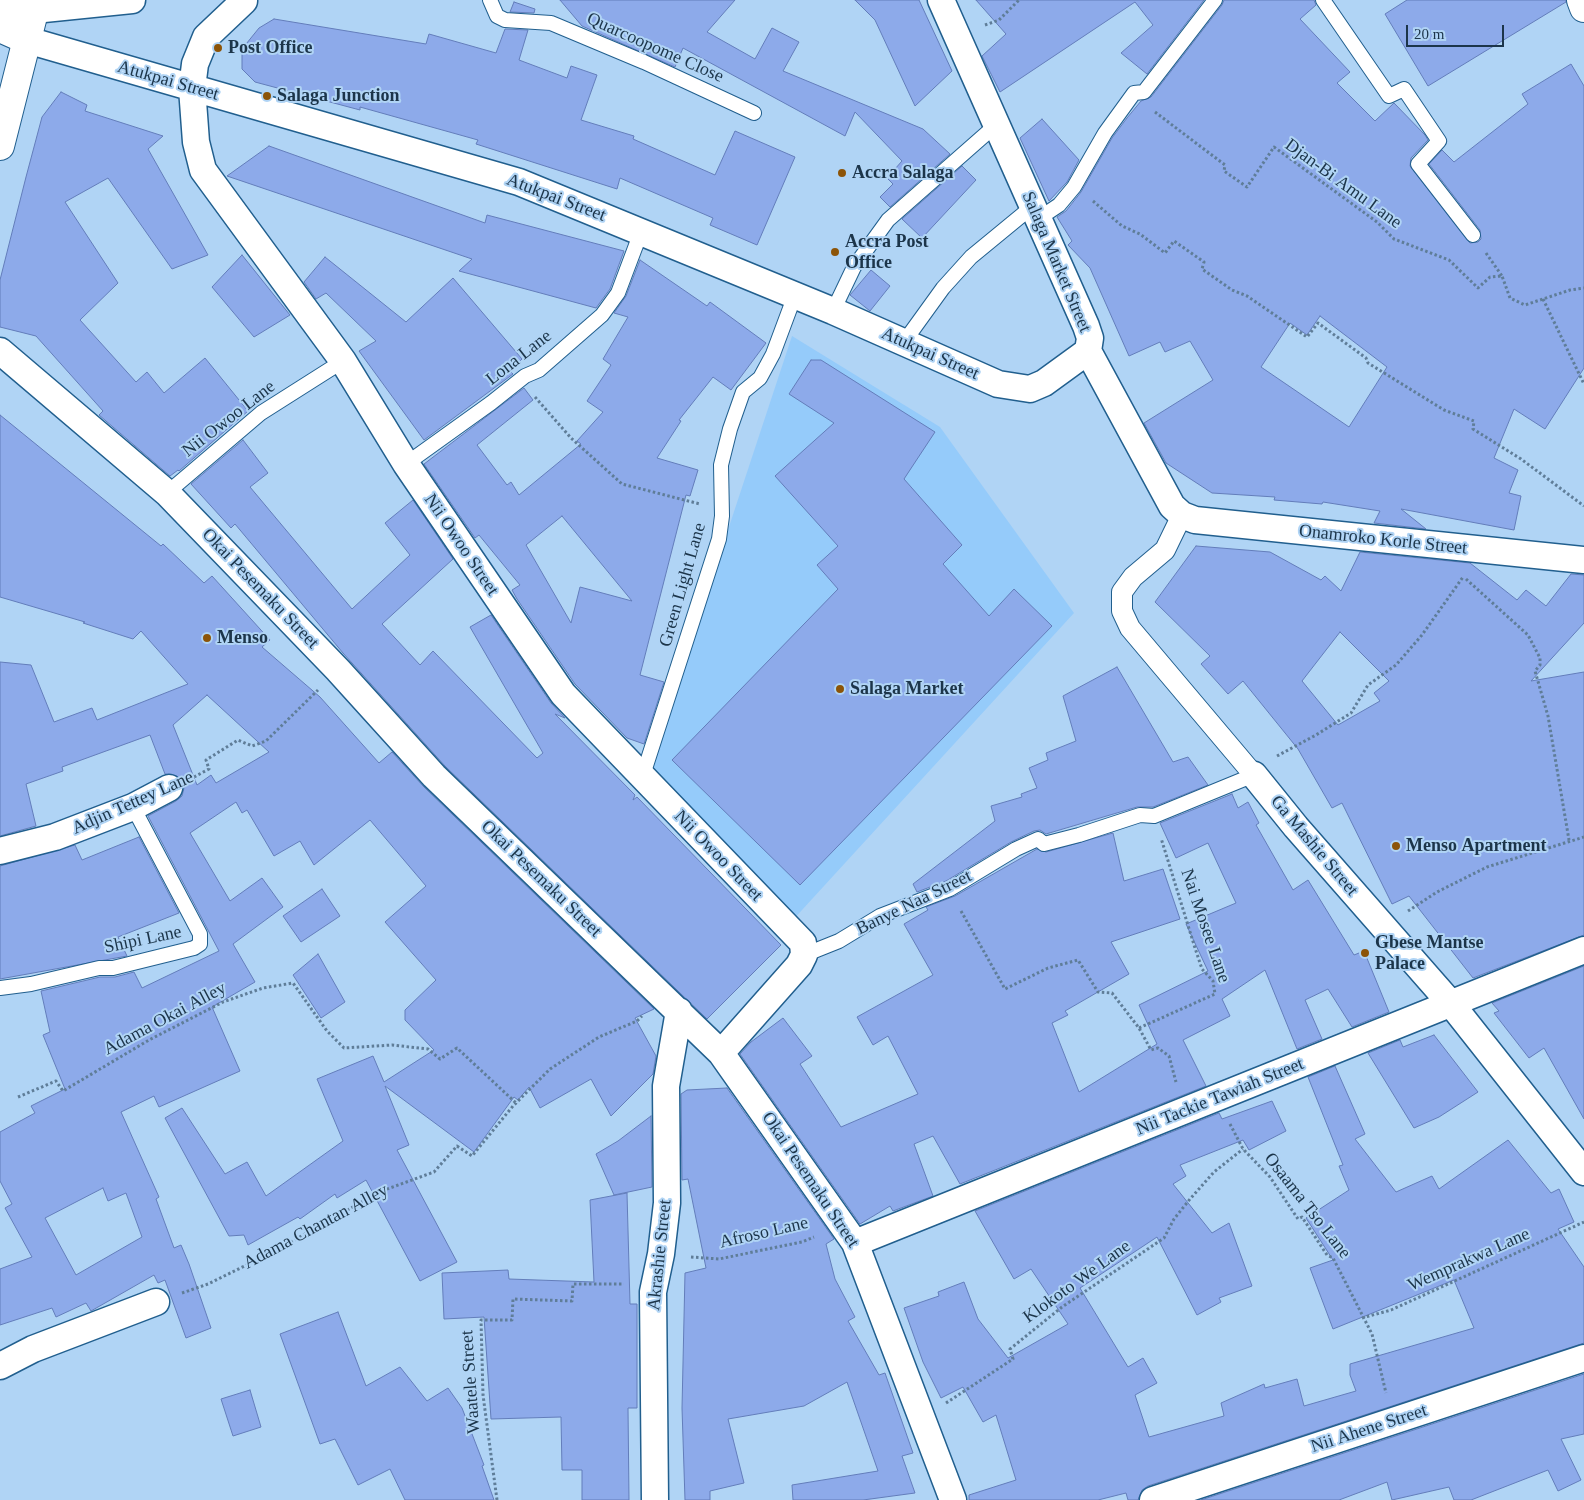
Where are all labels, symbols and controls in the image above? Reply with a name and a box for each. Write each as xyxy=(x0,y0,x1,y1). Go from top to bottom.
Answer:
street label: Quarcoopome Close xyxy=(583,8,727,88)
scale bar xyxy=(1409,15,1506,47)
text: 20 m xyxy=(1414,26,1444,42)
place label: Post Office xyxy=(228,37,312,59)
marker: Post Office xyxy=(212,42,224,54)
street label: Atukpai Street xyxy=(115,56,221,106)
place label: Salaga Junction xyxy=(277,85,400,107)
marker: Salaga Junction xyxy=(261,90,273,102)
street label: Djan-Bi Amu Lane xyxy=(1280,134,1406,234)
place label: Accra Salaga xyxy=(852,162,953,184)
marker: Accra Salaga xyxy=(836,167,848,179)
street label: Atukpai Street xyxy=(503,169,609,227)
street label: Salaga Market Street xyxy=(1017,188,1095,336)
place label: Accra Post Office xyxy=(845,231,928,274)
marker: Accra Post Office xyxy=(829,246,841,258)
street label: Atukpai Street xyxy=(878,323,982,385)
street label: Lona Lane xyxy=(482,326,556,390)
street label: Nii Owoo Lane xyxy=(178,376,280,462)
street label: Nii Owoo Street xyxy=(419,490,503,600)
street label: Onamroko Korle Street xyxy=(1298,520,1468,560)
street label: Green Light Lane xyxy=(655,521,711,649)
street label: Okai Pesemaku Street xyxy=(197,524,323,654)
place label: Menso xyxy=(217,627,268,649)
marker: Menso xyxy=(201,632,213,644)
place label: Salaga Market xyxy=(850,678,963,700)
marker: Salaga Market xyxy=(834,683,846,695)
street label: Adjin Tettey Lane xyxy=(69,767,197,839)
street label: Ga Mashie Street xyxy=(1266,791,1362,901)
street label: Nii Owoo Street xyxy=(669,806,767,906)
street label: Okai Pesemaku Street xyxy=(476,816,606,942)
place label: Menso Apartment xyxy=(1406,835,1546,857)
marker: Menso Apartment xyxy=(1390,840,1402,852)
street label: Banye Naa Street xyxy=(853,866,975,940)
street label: Nai Mosee Lane xyxy=(1175,866,1235,986)
street label: Shipi Lane xyxy=(102,921,184,959)
place label: Gbese Mantse Palace xyxy=(1375,932,1483,974)
marker: Gbese Mantse Palace xyxy=(1359,947,1371,959)
street label: Adama Okai Alley xyxy=(100,978,230,1060)
street label: Nii Tackie Tawiah Street xyxy=(1133,1053,1307,1141)
street label: Okai Pesemaku Street xyxy=(757,1108,863,1252)
street label: Osaama Tso Lane xyxy=(1259,1149,1355,1263)
street label: Adama Chantan Alley xyxy=(240,1180,392,1274)
street label: Akrashie Street xyxy=(643,1198,677,1312)
street label: Afroso Lane xyxy=(717,1212,811,1254)
street label: Wemprakwa Lane xyxy=(1405,1223,1533,1297)
street label: Klokoto We Lane xyxy=(1019,1236,1135,1328)
street label: Waatele Street xyxy=(457,1329,485,1435)
street label: Nii Ahene Street xyxy=(1308,1400,1430,1458)

